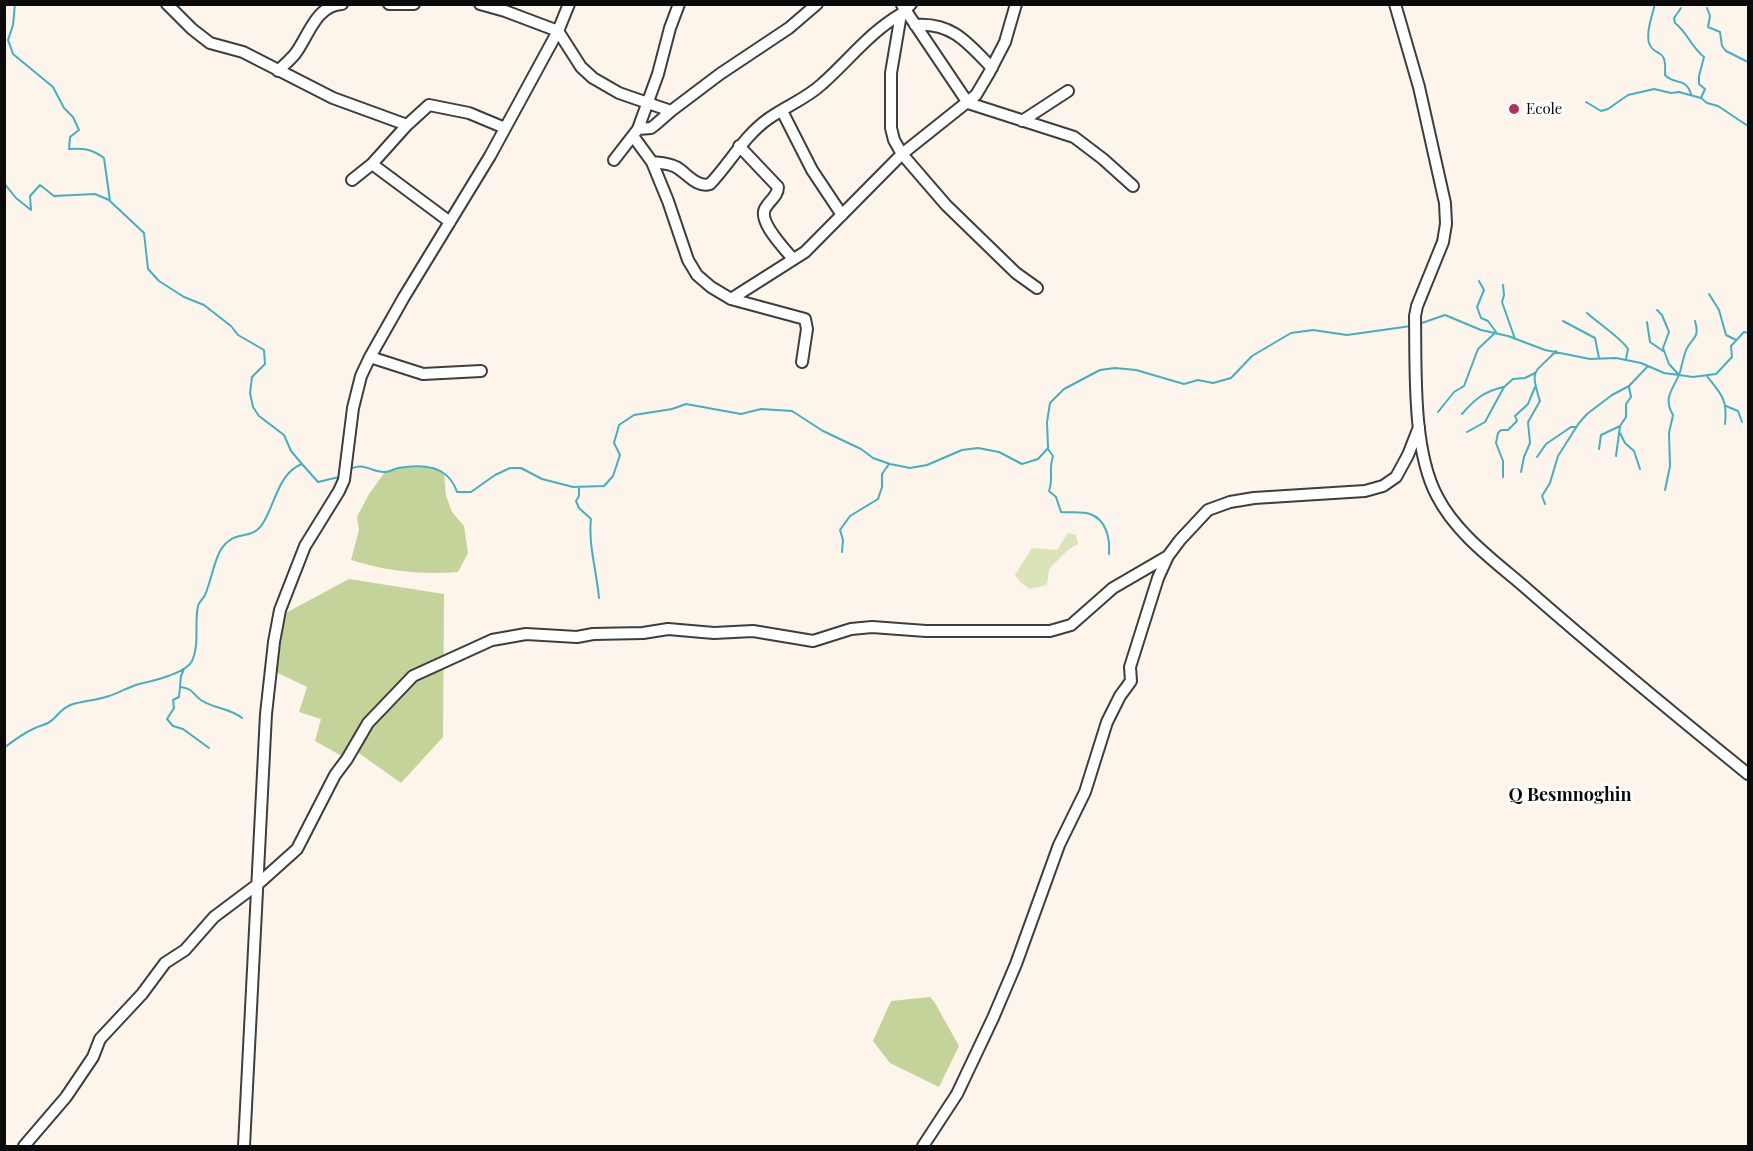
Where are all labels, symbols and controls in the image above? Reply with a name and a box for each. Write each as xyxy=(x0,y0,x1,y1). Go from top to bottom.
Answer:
place label: Ecole xyxy=(1526,100,1562,118)
marker: Ecole xyxy=(1507,102,1521,116)
district label: Q Besmnoghin xyxy=(1508,784,1632,806)

